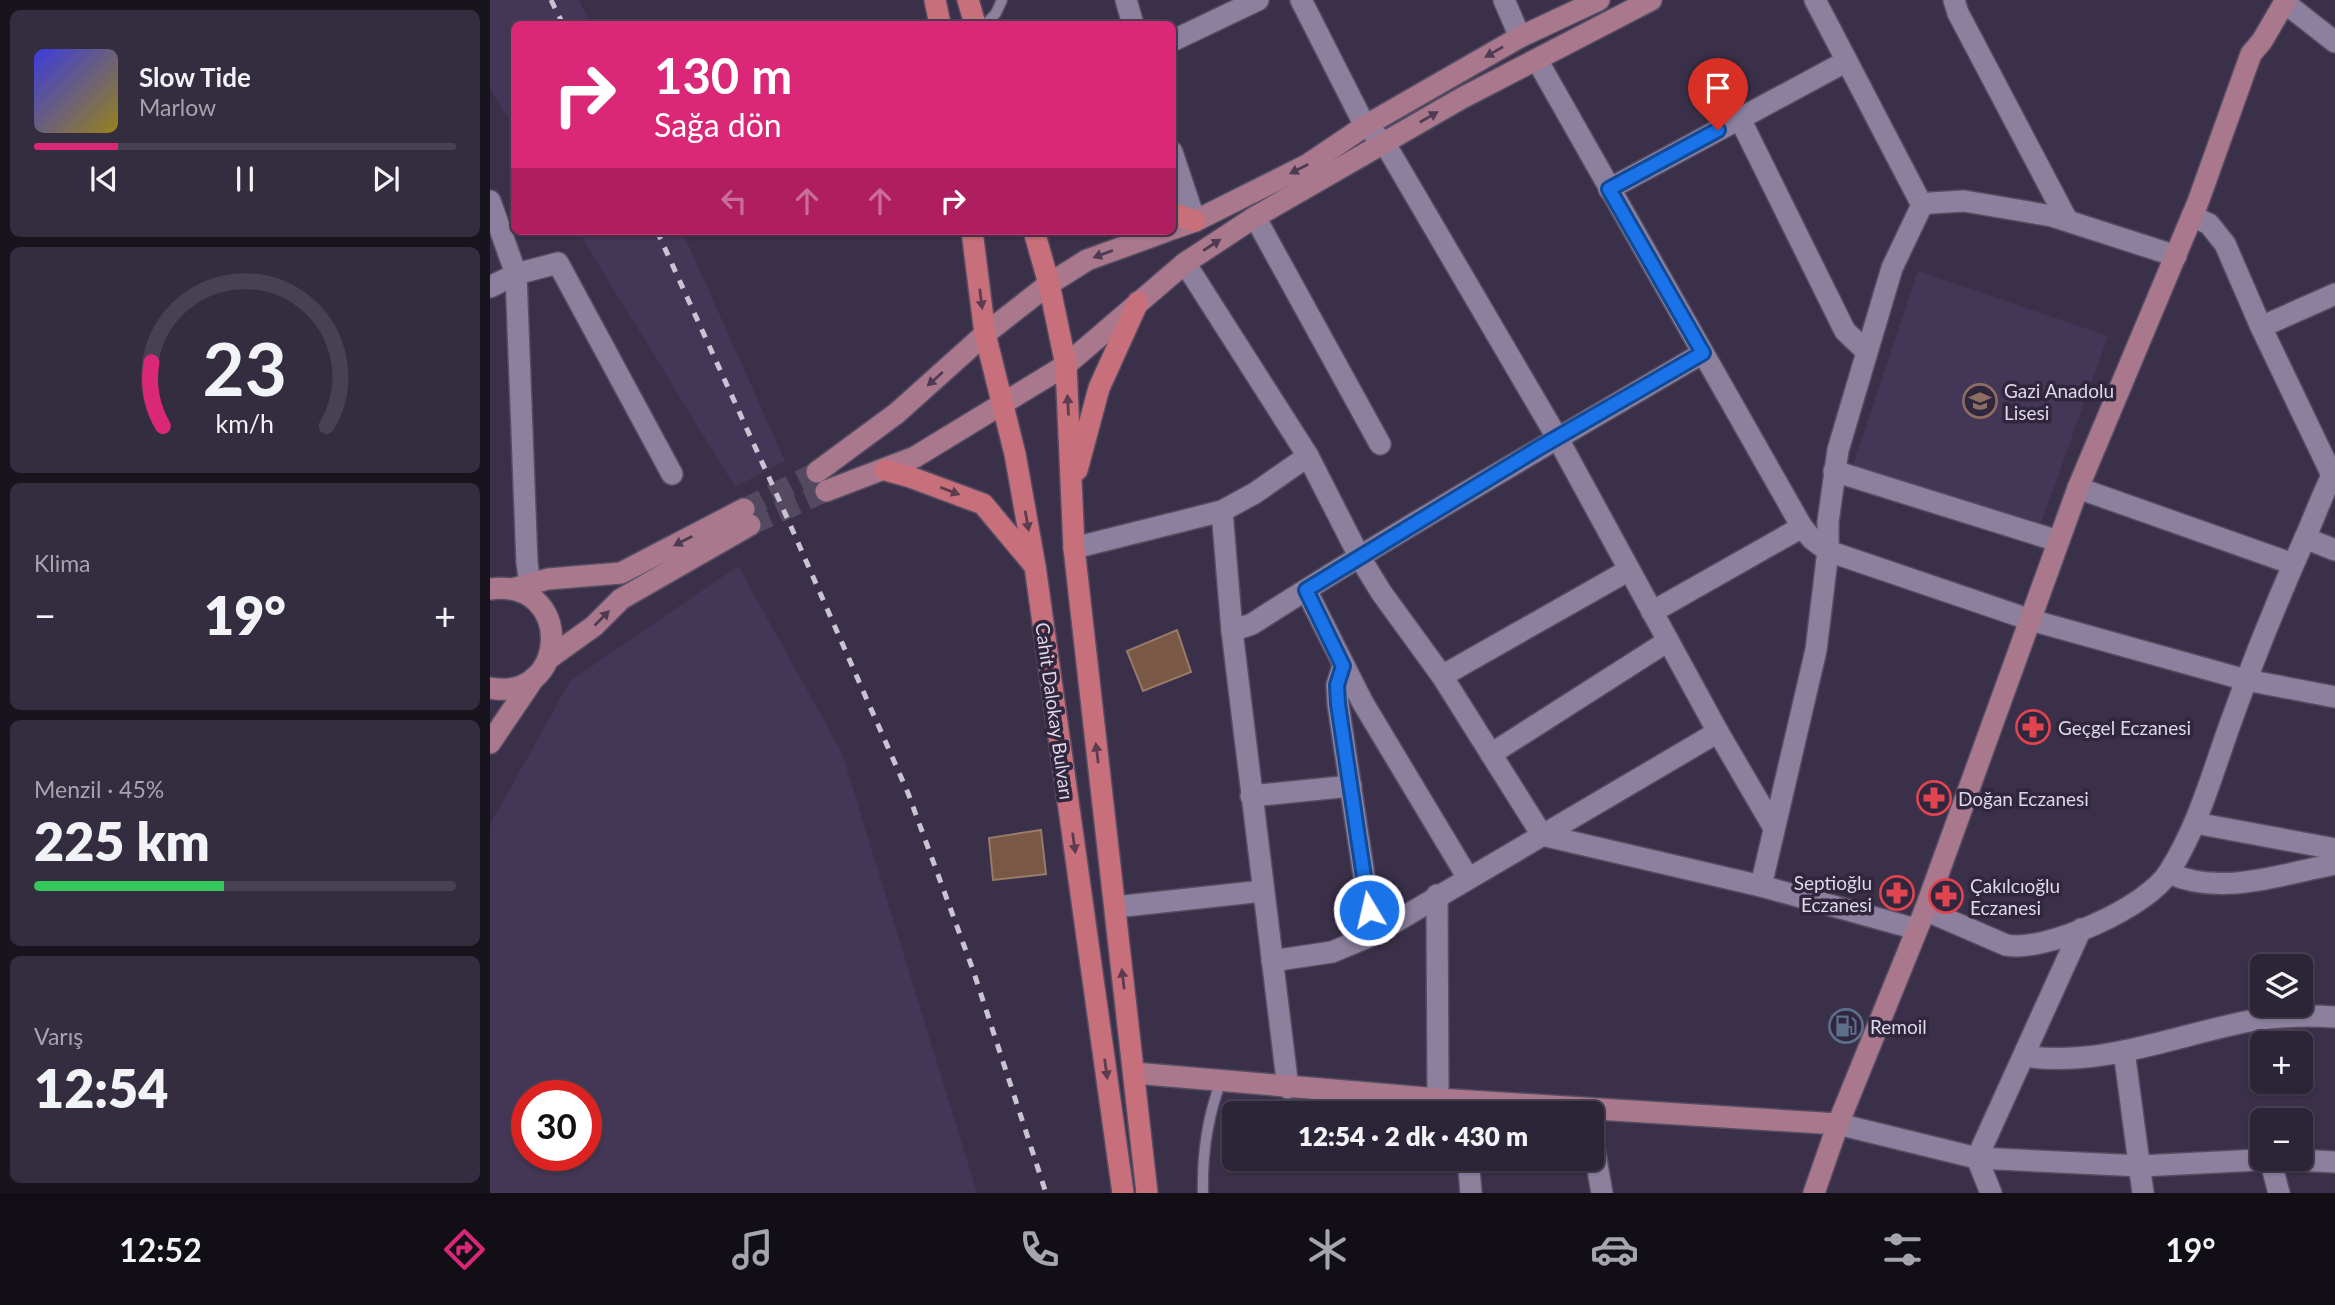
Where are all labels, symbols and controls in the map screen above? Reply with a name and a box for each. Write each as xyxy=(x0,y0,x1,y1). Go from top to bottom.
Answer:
text: 130 m xyxy=(654,46,792,104)
one-way arrow xyxy=(1484,46,1504,58)
icon: right xyxy=(539,49,630,140)
pin xyxy=(1688,58,1748,130)
text: Slow Tide xyxy=(139,61,251,93)
icon: arrive xyxy=(1699,69,1737,107)
text: Marlow xyxy=(139,93,216,121)
text: Sağa dön xyxy=(654,105,782,144)
one-way arrow xyxy=(1420,111,1439,123)
icon: previous xyxy=(85,160,123,198)
icon: pause xyxy=(226,160,264,198)
icon: next xyxy=(367,160,405,198)
one-way arrow xyxy=(1289,163,1309,175)
icon: left xyxy=(715,182,753,220)
icon: ahead xyxy=(788,182,826,220)
icon: ahead xyxy=(861,182,899,220)
icon: right xyxy=(934,182,972,220)
one-way arrow xyxy=(1203,239,1222,252)
one-way arrow xyxy=(1093,249,1114,260)
one-way arrow xyxy=(975,288,986,310)
text: 23 xyxy=(203,324,287,412)
one-way arrow xyxy=(927,371,944,387)
place label: Gazi Anadolu Lisesi xyxy=(2004,379,2114,424)
school or university icon: Gazi Anadolu Lisesi xyxy=(1961,382,1999,420)
one-way arrow xyxy=(1062,393,1073,415)
text: km/h xyxy=(216,408,274,438)
one-way arrow xyxy=(939,486,960,497)
one-way arrow xyxy=(1022,510,1033,532)
one-way arrow xyxy=(673,535,693,546)
text: Klima xyxy=(34,549,91,577)
text: 19° xyxy=(204,584,286,646)
text: − xyxy=(34,592,56,638)
text: + xyxy=(434,592,456,638)
one-way arrow xyxy=(593,610,610,626)
street label: Cahit Dalokay Bulvarı xyxy=(1031,621,1079,801)
pharmacy icon: Geçgel Eczanesi xyxy=(2014,708,2052,746)
place label: Geçgel Eczanesi xyxy=(2058,716,2191,739)
one-way arrow xyxy=(1092,742,1103,764)
text: Menzil · 45% xyxy=(34,775,164,803)
pharmacy icon: Doğan Eczanesi xyxy=(1915,779,1953,817)
place label: Doğan Eczanesi xyxy=(1958,787,2089,810)
text: 225 km xyxy=(34,810,210,872)
one-way arrow xyxy=(1069,832,1080,854)
place label: Septioğlu Eczanesi xyxy=(1794,871,1872,916)
position arrow xyxy=(1332,873,1406,947)
pharmacy icon: Septioğlu Eczanesi xyxy=(1878,874,1916,912)
place label: Çakılcıoğlu Eczanesi xyxy=(1970,874,2060,919)
pharmacy icon: Çakılcıoğlu Eczanesi xyxy=(1927,877,1965,915)
map controls xyxy=(2250,954,2313,1171)
button: layers xyxy=(2250,954,2313,1017)
one-way arrow xyxy=(1118,968,1129,990)
fuel station icon: Remoil xyxy=(1827,1007,1865,1045)
place label: Remoil xyxy=(1870,1015,1927,1038)
text: Varış xyxy=(34,1022,83,1050)
button: + xyxy=(2250,1031,2313,1094)
text: 12:54 xyxy=(34,1057,168,1119)
one-way arrow xyxy=(1100,1058,1111,1080)
speed limit sign: 30 xyxy=(511,1080,602,1171)
button: − xyxy=(2250,1108,2313,1171)
text: 12:54 · 2 dk · 430 m xyxy=(1298,1120,1528,1152)
icon: directions xyxy=(440,1225,489,1274)
icon: music xyxy=(728,1225,777,1274)
icon: phone xyxy=(1015,1225,1064,1274)
icon: climate xyxy=(1303,1225,1352,1274)
icon: car xyxy=(1590,1225,1639,1274)
icon: filters xyxy=(1878,1225,1927,1274)
text: 12:52 xyxy=(119,1230,202,1269)
text: 19° xyxy=(2165,1230,2216,1269)

